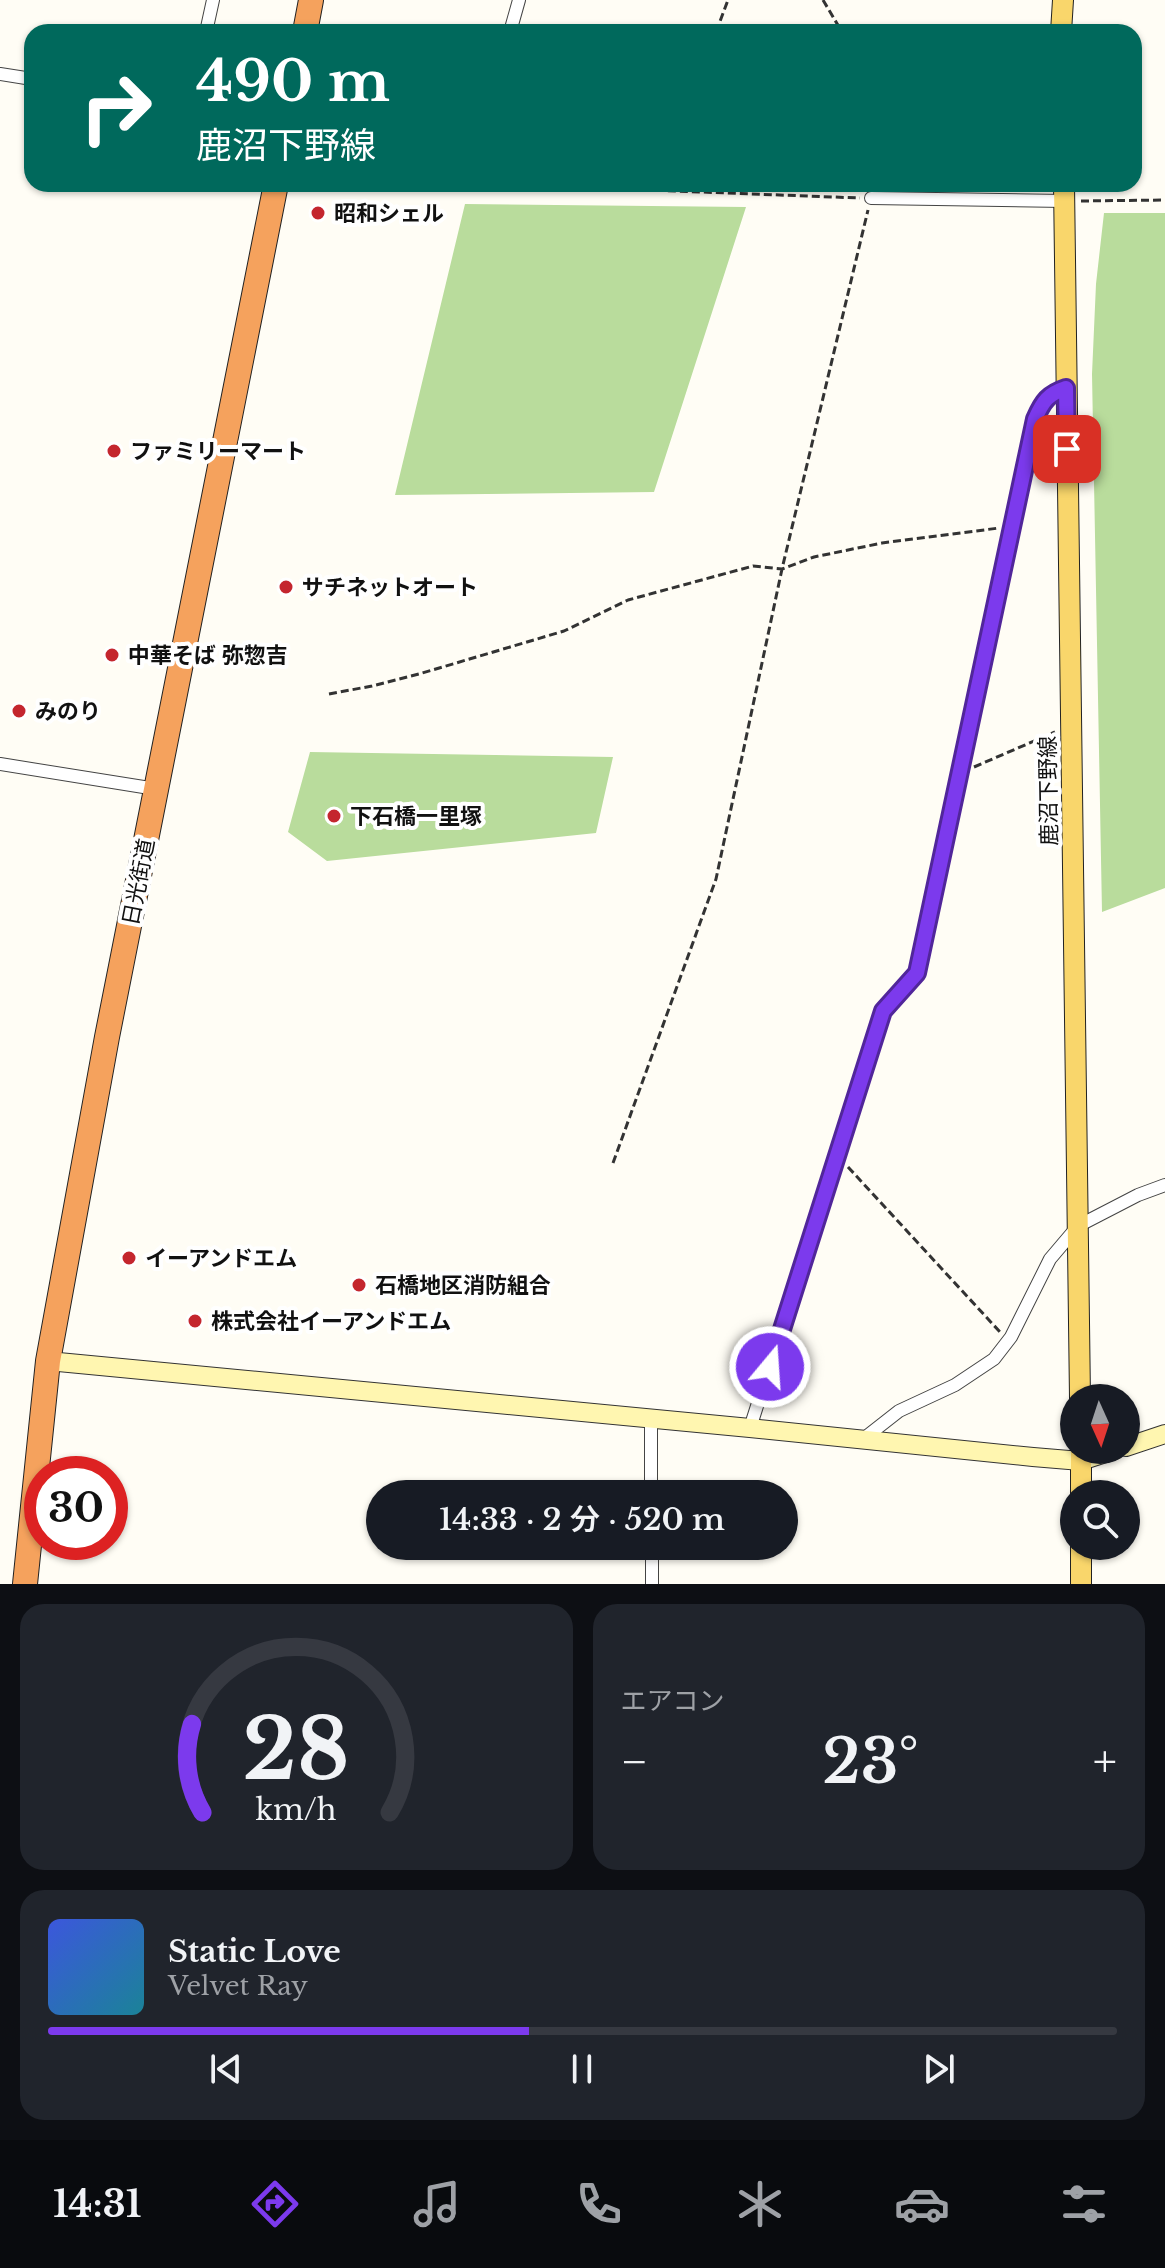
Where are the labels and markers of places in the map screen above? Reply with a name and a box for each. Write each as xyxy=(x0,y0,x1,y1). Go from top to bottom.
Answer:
place label: 昭和シェル xyxy=(334,200,444,227)
marker: 昭和シェル xyxy=(309,204,327,222)
pin xyxy=(1033,415,1101,483)
place label: ファミリーマート xyxy=(130,438,306,465)
marker: ファミリーマート xyxy=(105,442,123,460)
place label: サチネットオート xyxy=(302,574,478,601)
marker: サチネットオート xyxy=(277,578,295,596)
place label: 中華そば 弥惣吉 xyxy=(128,642,288,669)
marker: 中華そば 弥惣吉 xyxy=(103,646,121,664)
place label: みのり xyxy=(35,698,101,725)
marker: みのり xyxy=(10,702,28,720)
place label: 下石橋一里塚 xyxy=(350,803,482,830)
marker: 下石橋一里塚 xyxy=(325,807,343,825)
place label: イーアンドエム xyxy=(145,1245,297,1272)
marker: イーアンドエム xyxy=(120,1249,138,1267)
place label: 石橋地区消防組合 xyxy=(375,1272,551,1299)
marker: 石橋地区消防組合 xyxy=(350,1276,368,1294)
place label: 株式会社イーアンドエム xyxy=(211,1308,451,1335)
marker: 株式会社イーアンドエム xyxy=(186,1312,204,1330)

